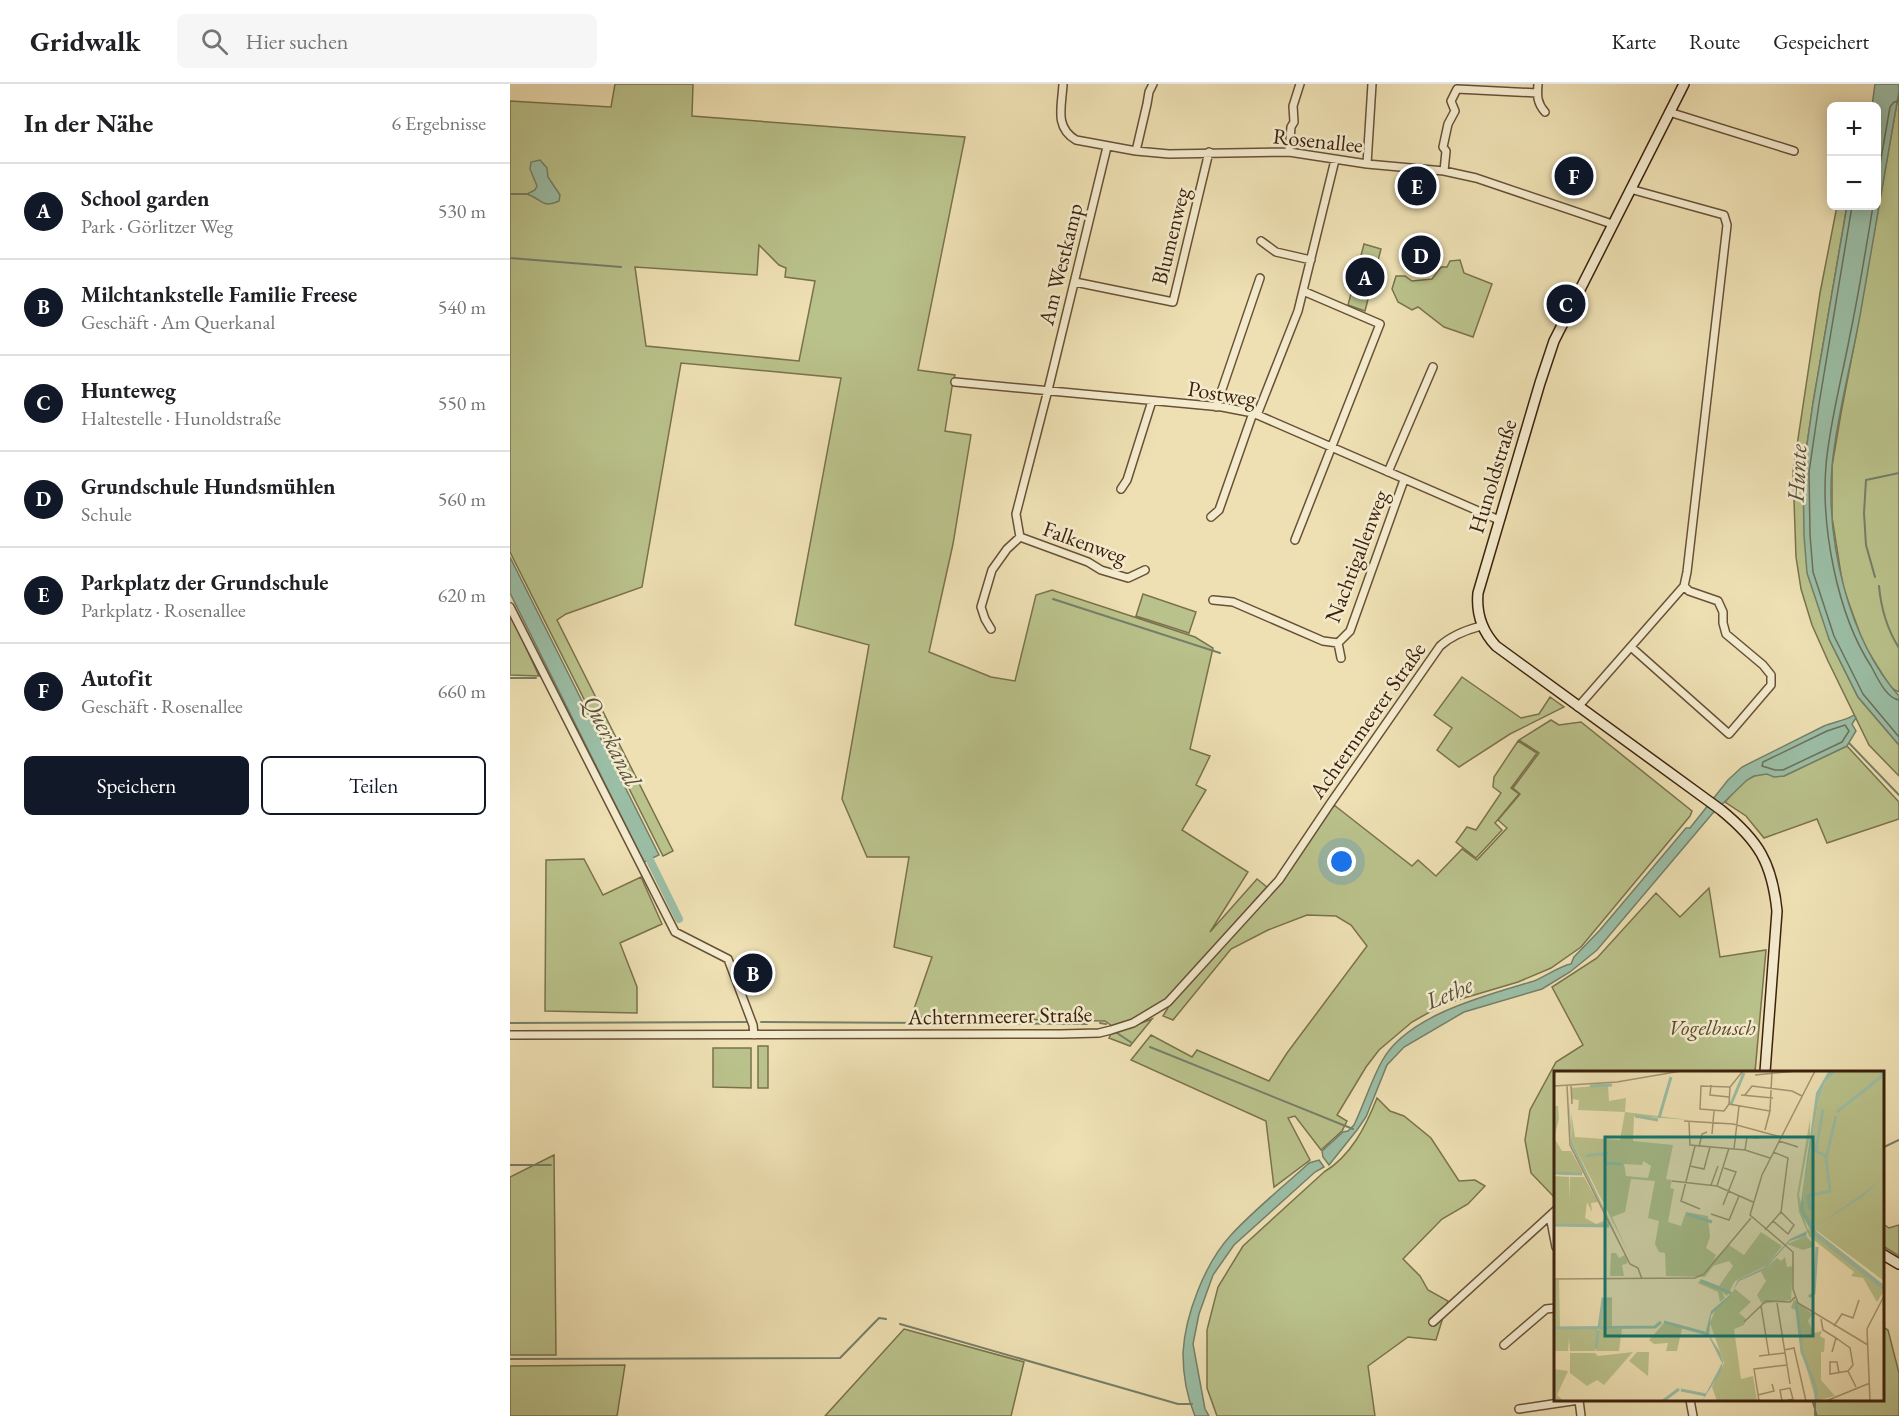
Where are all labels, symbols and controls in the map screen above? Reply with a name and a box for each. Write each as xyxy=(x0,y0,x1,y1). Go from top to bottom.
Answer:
search box xyxy=(177,14,597,68)
text: Gridwalk xyxy=(30,23,141,59)
icon: search xyxy=(198,25,231,58)
text: Hier suchen xyxy=(246,27,348,56)
text: Karte xyxy=(1612,28,1656,55)
text: Route xyxy=(1689,28,1740,55)
text: Gespeichert xyxy=(1773,28,1869,55)
map controls xyxy=(1827,102,1881,210)
button: + xyxy=(1827,102,1881,156)
text: In der Nähe xyxy=(24,106,153,140)
text: 6 Ergebnisse xyxy=(391,110,486,136)
street label: Rosenallee xyxy=(1272,121,1365,160)
pin: F xyxy=(1554,154,1594,199)
button: − xyxy=(1827,156,1881,210)
pin: E xyxy=(1398,164,1436,208)
text: School garden xyxy=(81,184,210,213)
street label: Blumenweg xyxy=(1144,184,1197,288)
text: A xyxy=(36,198,51,224)
text: 530 m xyxy=(438,198,486,224)
street label: Am Westkamp xyxy=(1031,200,1090,329)
text: Park · Görlitzer Weg xyxy=(81,213,233,239)
pin: D xyxy=(1402,232,1440,278)
pin: A xyxy=(1346,254,1384,300)
text: Milchtankstelle Familie Freese xyxy=(81,280,357,309)
pin: C xyxy=(1546,282,1586,326)
text: B xyxy=(37,294,50,320)
text: 540 m xyxy=(438,294,486,320)
text: Geschäft · Am Querkanal xyxy=(81,309,275,335)
street label: Postweg xyxy=(1186,374,1258,413)
text: Hunteweg xyxy=(81,376,176,405)
text: C xyxy=(36,390,51,416)
text: 550 m xyxy=(438,390,486,416)
text: Haltestelle · Hunoldstraße xyxy=(81,405,281,431)
street label: Hunoldstraße xyxy=(1461,415,1524,537)
water label: Hunte xyxy=(1779,443,1814,504)
text: Grundschule Hundsmühlen xyxy=(81,472,336,501)
street label: Nachtigallenweg xyxy=(1318,485,1395,627)
text: D xyxy=(36,486,51,512)
text: 560 m xyxy=(438,486,486,512)
text: Schule xyxy=(81,501,132,527)
street label: Falkenweg xyxy=(1039,514,1131,571)
text: Parkplatz der Grundschule xyxy=(81,568,328,597)
text: E xyxy=(38,582,49,608)
text: 620 m xyxy=(438,582,486,608)
text: Parkplatz · Rosenallee xyxy=(81,597,246,623)
street label: Achternmeerer Straße xyxy=(1302,636,1432,805)
text: Autofit xyxy=(81,664,152,693)
text: F xyxy=(38,678,49,704)
text: 660 m xyxy=(438,678,486,704)
water label: Querkanal xyxy=(576,690,649,793)
text: Geschäft · Rosenallee xyxy=(81,693,243,719)
button: Speichern xyxy=(24,756,249,815)
button: Teilen xyxy=(261,756,486,815)
your location xyxy=(1327,847,1356,876)
pin: B xyxy=(734,950,772,996)
water label: Lethe xyxy=(1419,968,1478,1017)
street label: Achternmeerer Straße xyxy=(906,999,1093,1032)
park label: Vogelbusch xyxy=(1668,1013,1756,1042)
inset map xyxy=(1554,1071,1884,1401)

